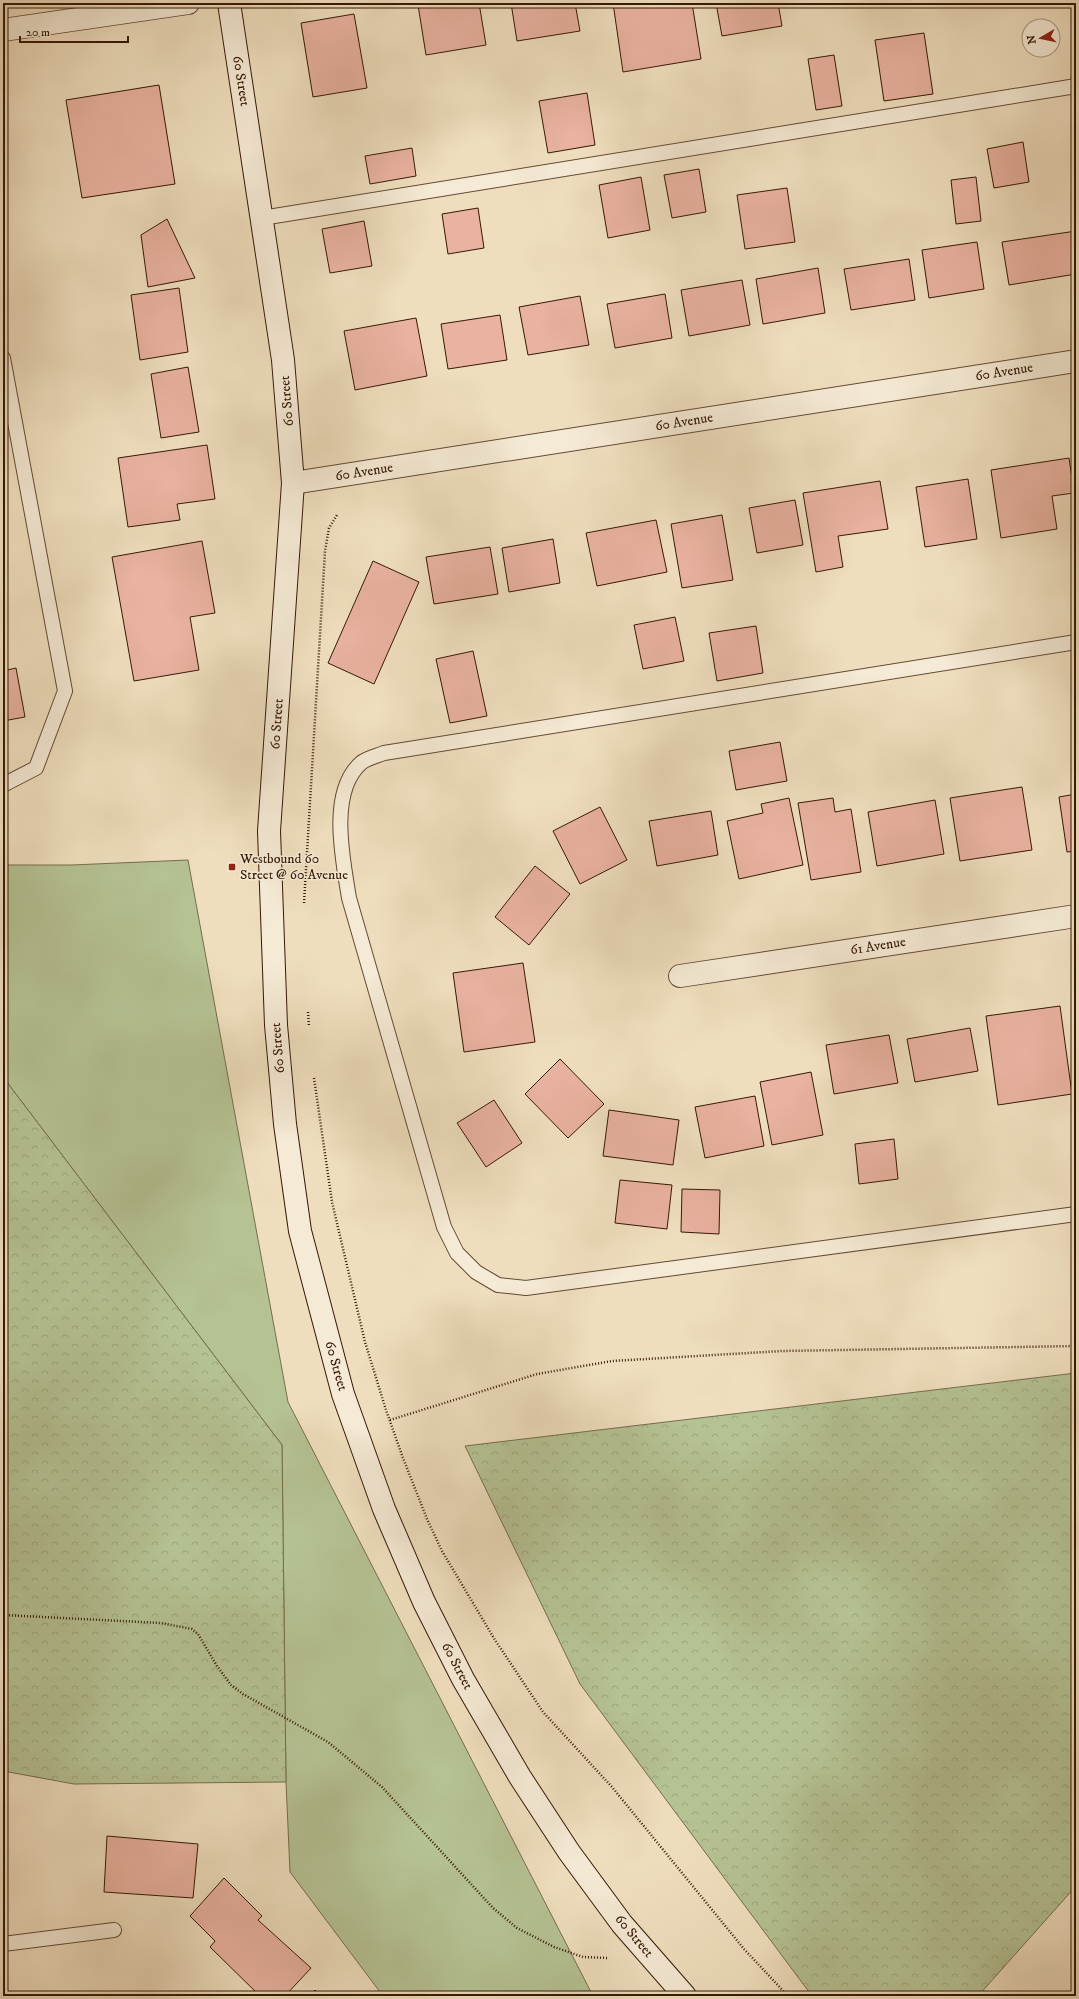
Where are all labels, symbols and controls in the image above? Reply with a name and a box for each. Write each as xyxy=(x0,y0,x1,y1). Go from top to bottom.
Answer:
scale bar xyxy=(20,18,128,44)
north arrow xyxy=(1021,18,1061,58)
text: 20 m xyxy=(26,25,50,40)
text: N xyxy=(1024,34,1040,45)
street label: 60 Street xyxy=(228,54,254,108)
street label: 60 Avenue xyxy=(974,359,1034,385)
street label: 60 Street xyxy=(276,374,298,427)
street label: 60 Avenue xyxy=(654,409,714,435)
street label: 60 Avenue xyxy=(334,459,394,485)
street label: 60 Street xyxy=(266,697,288,750)
place label: Westbound 60 Street @ 60 Avenue xyxy=(239,850,348,884)
marker: Westbound 60 Street @ 60 Avenue xyxy=(227,862,237,872)
street label: 61 Avenue xyxy=(849,933,907,959)
street label: 60 Street xyxy=(267,1021,289,1074)
street label: 60 Street xyxy=(320,1339,352,1393)
street label: 60 Street xyxy=(437,1639,477,1693)
street label: 60 Street xyxy=(611,1911,658,1962)

